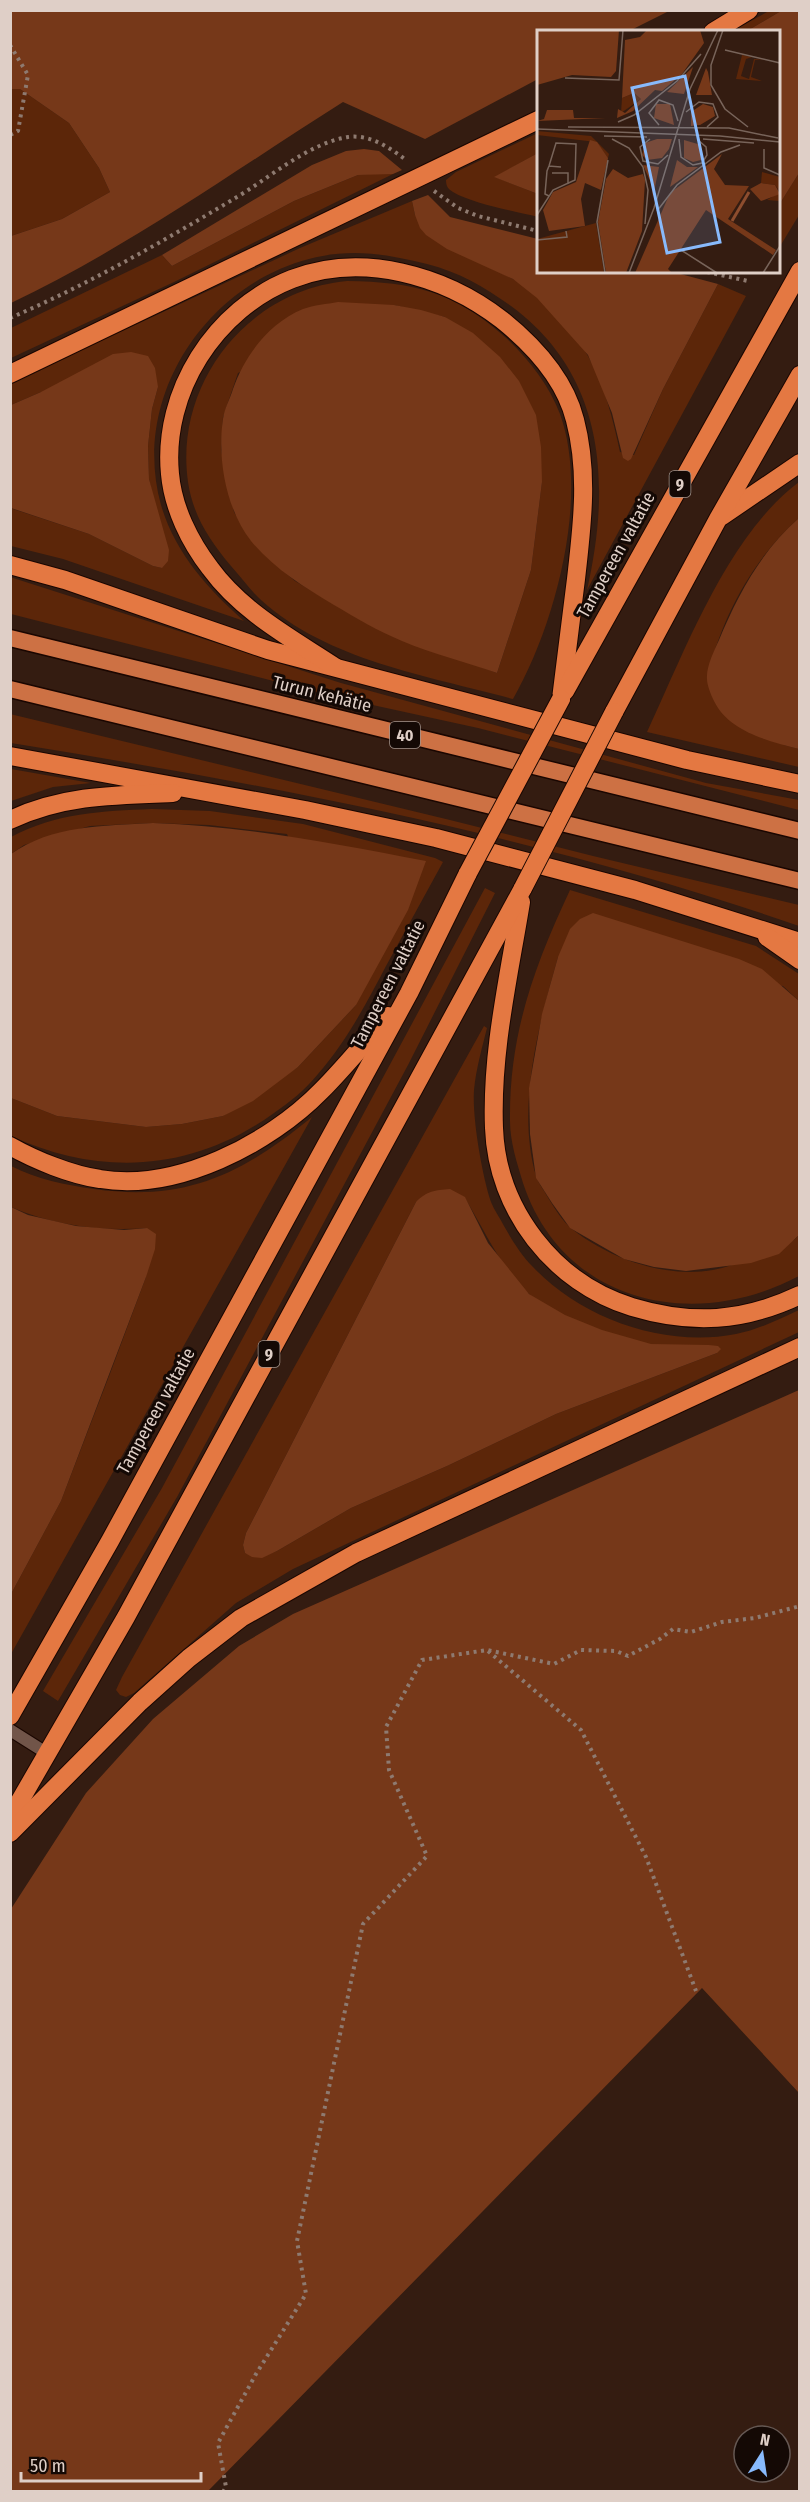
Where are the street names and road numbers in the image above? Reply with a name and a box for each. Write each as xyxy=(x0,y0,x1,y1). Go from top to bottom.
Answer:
road number: 9 xyxy=(670,471,690,497)
street label: Tampereen valtatie xyxy=(572,488,660,622)
street label: Turun kehätie xyxy=(270,671,374,717)
road number: 40 xyxy=(390,722,420,748)
street label: Tampereen valtatie xyxy=(346,916,430,1052)
road number: 9 xyxy=(258,1341,280,1367)
street label: Tampereen valtatie xyxy=(112,1344,200,1478)

